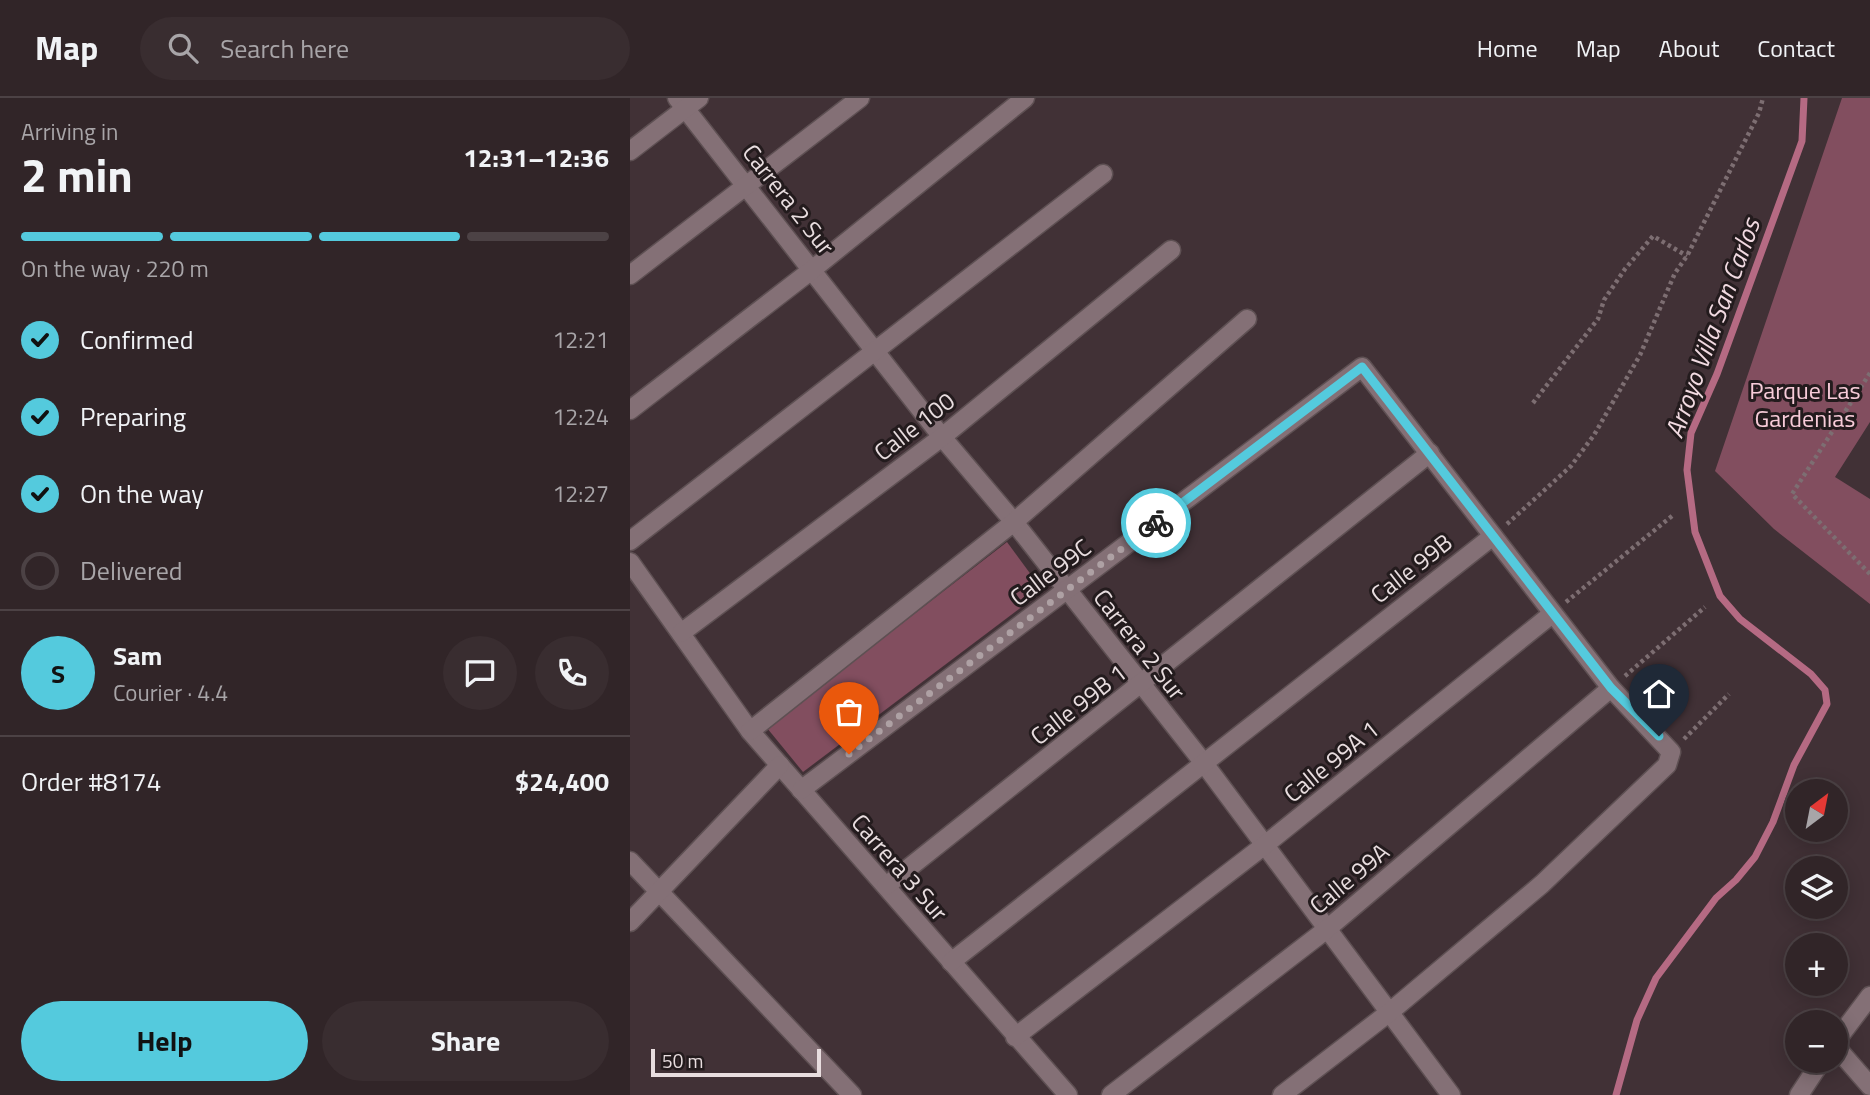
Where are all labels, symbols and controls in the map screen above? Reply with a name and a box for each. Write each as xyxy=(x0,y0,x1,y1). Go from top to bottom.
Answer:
search box xyxy=(140,17,630,80)
text: Map xyxy=(35,23,98,73)
icon: search xyxy=(164,29,202,67)
text: Search here xyxy=(220,29,349,68)
text: Home xyxy=(1477,30,1538,66)
text: Map xyxy=(1576,30,1621,66)
text: About xyxy=(1659,30,1719,66)
text: Contact xyxy=(1757,30,1835,66)
text: Arriving in xyxy=(21,114,118,149)
street label: Carrera 2 Sur xyxy=(734,136,844,262)
text: 12:31–12:36 xyxy=(463,138,609,177)
text: 2 min xyxy=(21,140,133,210)
water label: Arroyo Villa San Carlos xyxy=(1654,211,1770,443)
text: On the way · 220 m xyxy=(21,251,209,286)
text: Confirmed xyxy=(80,320,194,359)
icon: check xyxy=(21,321,59,359)
text: 12:21 xyxy=(552,322,609,357)
park label: Parque Las Gardenias xyxy=(1749,372,1861,436)
street label: Calle 100 xyxy=(866,383,962,469)
text: Preparing xyxy=(80,397,186,436)
icon: check xyxy=(21,398,59,436)
text: 12:24 xyxy=(552,399,609,434)
text: On the way xyxy=(80,474,204,513)
icon: check xyxy=(21,475,59,513)
text: 12:27 xyxy=(552,476,609,511)
courier xyxy=(1121,488,1191,558)
icon: bike xyxy=(1137,504,1175,542)
street label: Calle 99B xyxy=(1362,524,1460,612)
street label: Calle 99C xyxy=(1002,529,1098,615)
text: Delivered xyxy=(80,551,183,590)
street label: Carrera 2 Sur xyxy=(1085,581,1195,707)
text: Sam xyxy=(113,636,162,675)
button: chat xyxy=(443,636,517,710)
button: phone xyxy=(535,636,609,710)
text: S xyxy=(51,654,65,693)
street label: Calle 99B 1 xyxy=(1022,655,1134,753)
pin xyxy=(1629,664,1689,736)
text: Courier · 4.4 xyxy=(113,675,228,710)
icon: home xyxy=(1640,675,1678,713)
pin xyxy=(819,682,879,754)
icon: bag xyxy=(830,693,868,731)
street label: Calle 99A 1 xyxy=(1276,711,1386,811)
text: Order #8174 xyxy=(21,762,161,801)
text: $24,400 xyxy=(515,762,609,801)
north arrow xyxy=(1785,779,1848,842)
map controls xyxy=(1785,779,1848,1073)
street label: Carrera 3 Sur xyxy=(843,805,957,929)
street label: Calle 99A xyxy=(1301,834,1397,922)
button: layers xyxy=(1785,856,1848,919)
button: + xyxy=(1785,933,1848,996)
button: Help xyxy=(21,1001,308,1081)
button: Share xyxy=(322,1001,609,1081)
button: − xyxy=(1785,1010,1848,1073)
scale bar xyxy=(651,1046,821,1078)
text: 50 m xyxy=(662,1046,703,1075)

